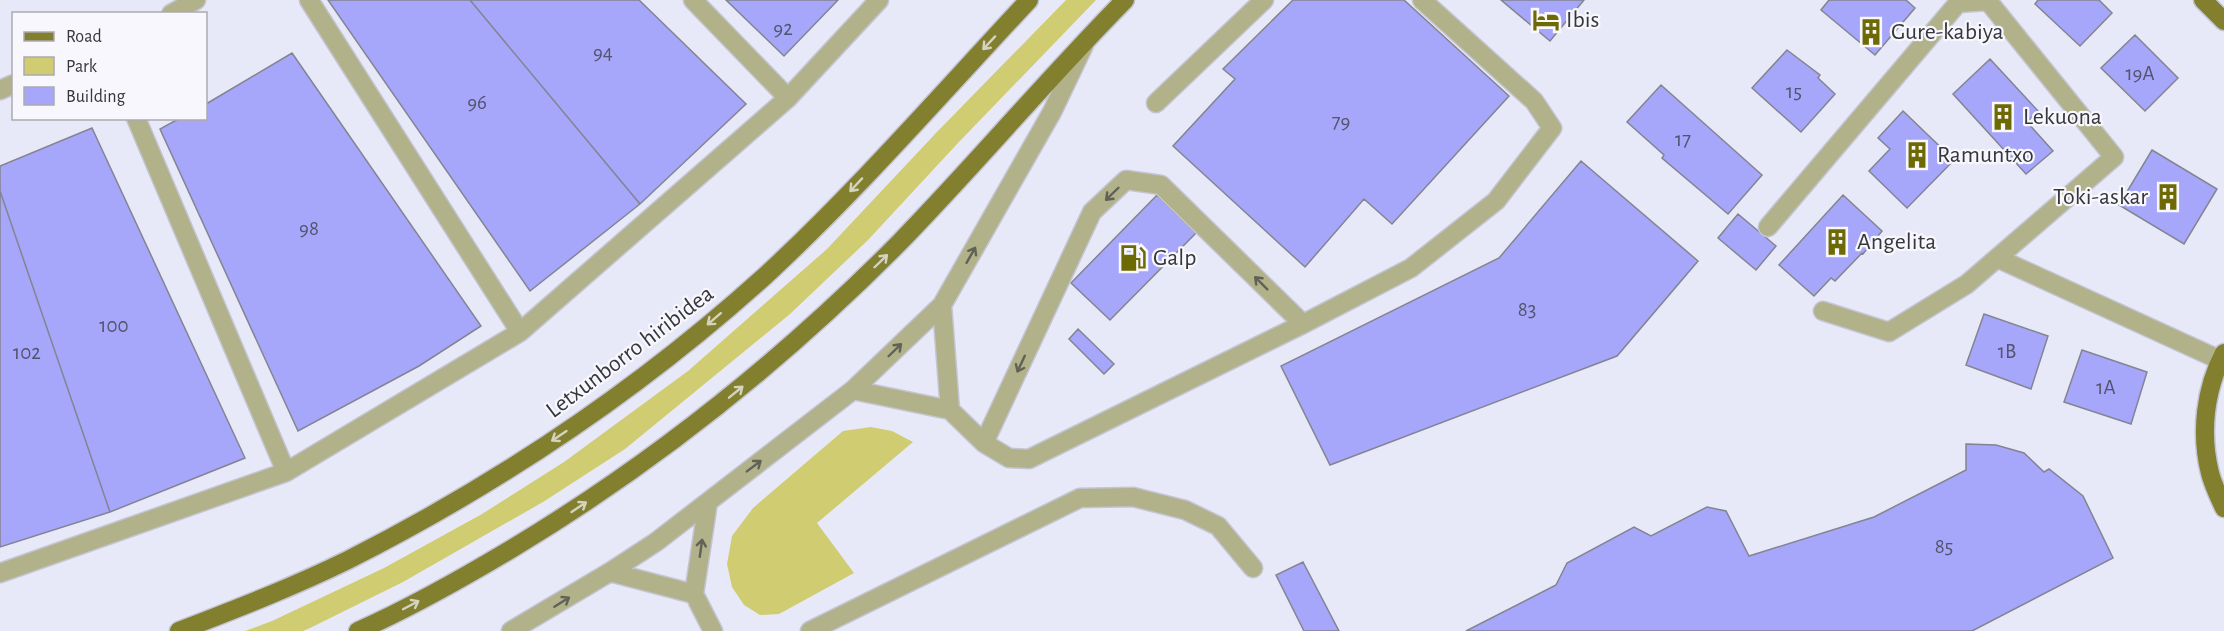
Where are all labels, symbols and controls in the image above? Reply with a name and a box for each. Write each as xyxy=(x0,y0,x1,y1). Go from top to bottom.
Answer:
hotel icon: Ibis xyxy=(1531,5,1561,35)
place label: Ibis xyxy=(1566,8,1599,32)
legend xyxy=(12,12,207,120)
building icon: Gure-kabiya xyxy=(1856,17,1886,47)
house number: 92 xyxy=(773,18,793,39)
place label: Gure-kabiya xyxy=(1891,20,2004,44)
text: Road xyxy=(66,28,102,46)
one-way arrow xyxy=(982,35,996,50)
house number: 94 xyxy=(593,42,613,63)
text: Park xyxy=(66,58,98,76)
house number: 19A xyxy=(2125,63,2155,84)
house number: 15 xyxy=(1786,81,1802,102)
text: Building xyxy=(66,88,126,106)
house number: 96 xyxy=(467,92,487,113)
building icon: Lekuona xyxy=(1988,102,2018,132)
place label: Lekuona xyxy=(2023,105,2102,129)
house number: 79 xyxy=(1332,111,1350,132)
house number: 17 xyxy=(1675,129,1691,150)
building icon: Ramuntxo xyxy=(1902,140,1932,170)
place label: Ramuntxo xyxy=(1937,143,2034,167)
one-way arrow xyxy=(849,178,863,193)
building icon: Toki-askar xyxy=(2153,182,2183,212)
place label: Toki-askar xyxy=(2053,185,2148,209)
one-way arrow xyxy=(1104,186,1119,201)
house number: 98 xyxy=(299,218,319,239)
building icon: Angelita xyxy=(1822,227,1852,257)
place label: Angelita xyxy=(1857,230,1936,254)
fuel station icon: Galp xyxy=(1118,243,1148,273)
one-way arrow xyxy=(966,246,978,263)
place label: Galp xyxy=(1153,246,1196,270)
one-way arrow xyxy=(873,253,888,268)
one-way arrow xyxy=(1253,276,1268,290)
street label: Letxunborro hiribidea xyxy=(542,281,718,423)
house number: 83 xyxy=(1518,299,1536,320)
one-way arrow xyxy=(707,312,722,326)
house number: 100 xyxy=(99,315,129,336)
house number: 1B xyxy=(1998,341,2016,362)
house number: 102 xyxy=(13,342,41,363)
one-way arrow xyxy=(888,343,903,357)
one-way arrow xyxy=(1015,355,1027,373)
house number: 1A xyxy=(2096,377,2116,398)
one-way arrow xyxy=(728,385,744,398)
one-way arrow xyxy=(551,430,568,442)
one-way arrow xyxy=(746,460,762,473)
one-way arrow xyxy=(570,501,587,513)
house number: 85 xyxy=(1935,536,1953,557)
one-way arrow xyxy=(695,538,706,558)
one-way arrow xyxy=(553,595,570,607)
one-way arrow xyxy=(401,599,419,610)

